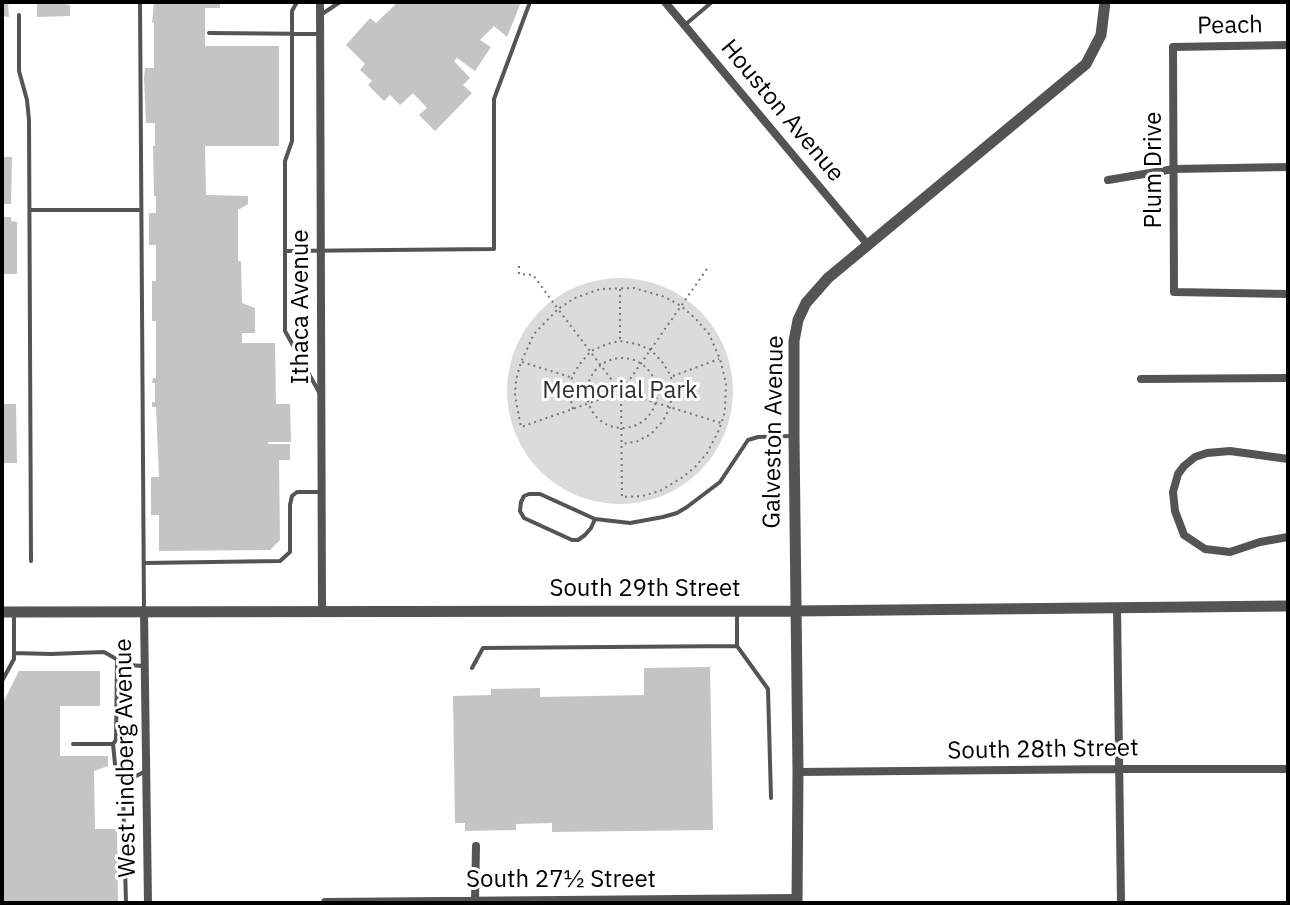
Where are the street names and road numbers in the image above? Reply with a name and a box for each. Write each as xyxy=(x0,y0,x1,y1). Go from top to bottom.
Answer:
street label: Peach xyxy=(1197,11,1263,41)
street label: Houston Avenue xyxy=(714,34,850,188)
street label: Plum Drive xyxy=(1140,111,1168,229)
street label: Ithaca Avenue xyxy=(287,229,315,385)
street label: Galveston Avenue xyxy=(758,335,790,529)
street label: South 29th Street xyxy=(549,575,741,603)
street label: West Lindberg Avenue xyxy=(110,638,142,878)
street label: South 28th Street xyxy=(947,734,1139,766)
street label: South 27½ Street xyxy=(466,866,656,894)

